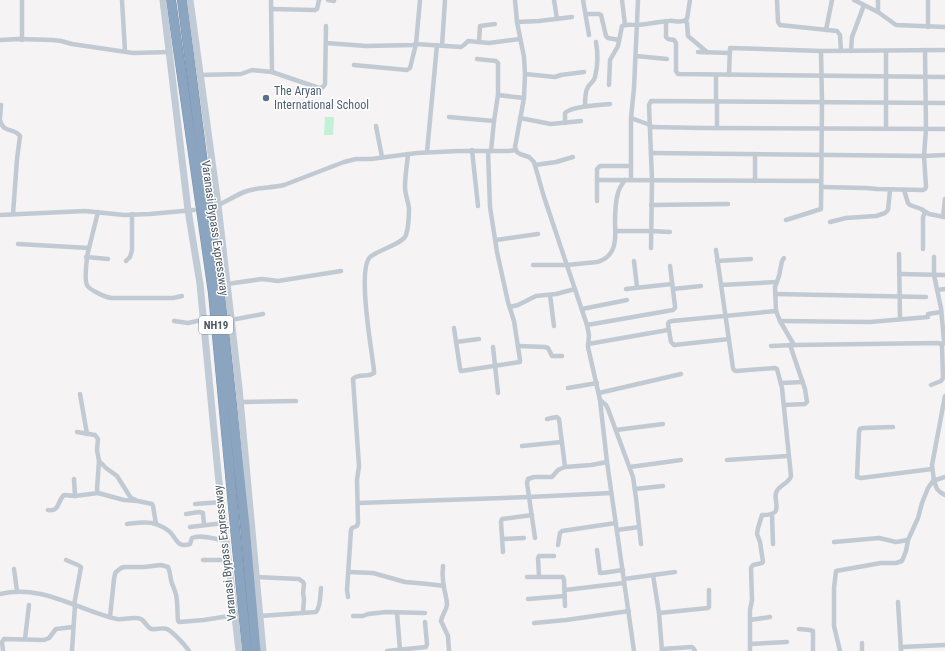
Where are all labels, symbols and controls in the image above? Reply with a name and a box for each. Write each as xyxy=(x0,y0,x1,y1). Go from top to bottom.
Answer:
place label: The Aryan International School xyxy=(274,84,369,112)
marker: The Aryan International School xyxy=(261,93,271,103)
street label: Varanasi Bypass Expressway xyxy=(199,159,231,297)
road number: NH19 xyxy=(199,316,233,334)
street label: Varanasi Bypass Expressway xyxy=(211,484,239,622)

